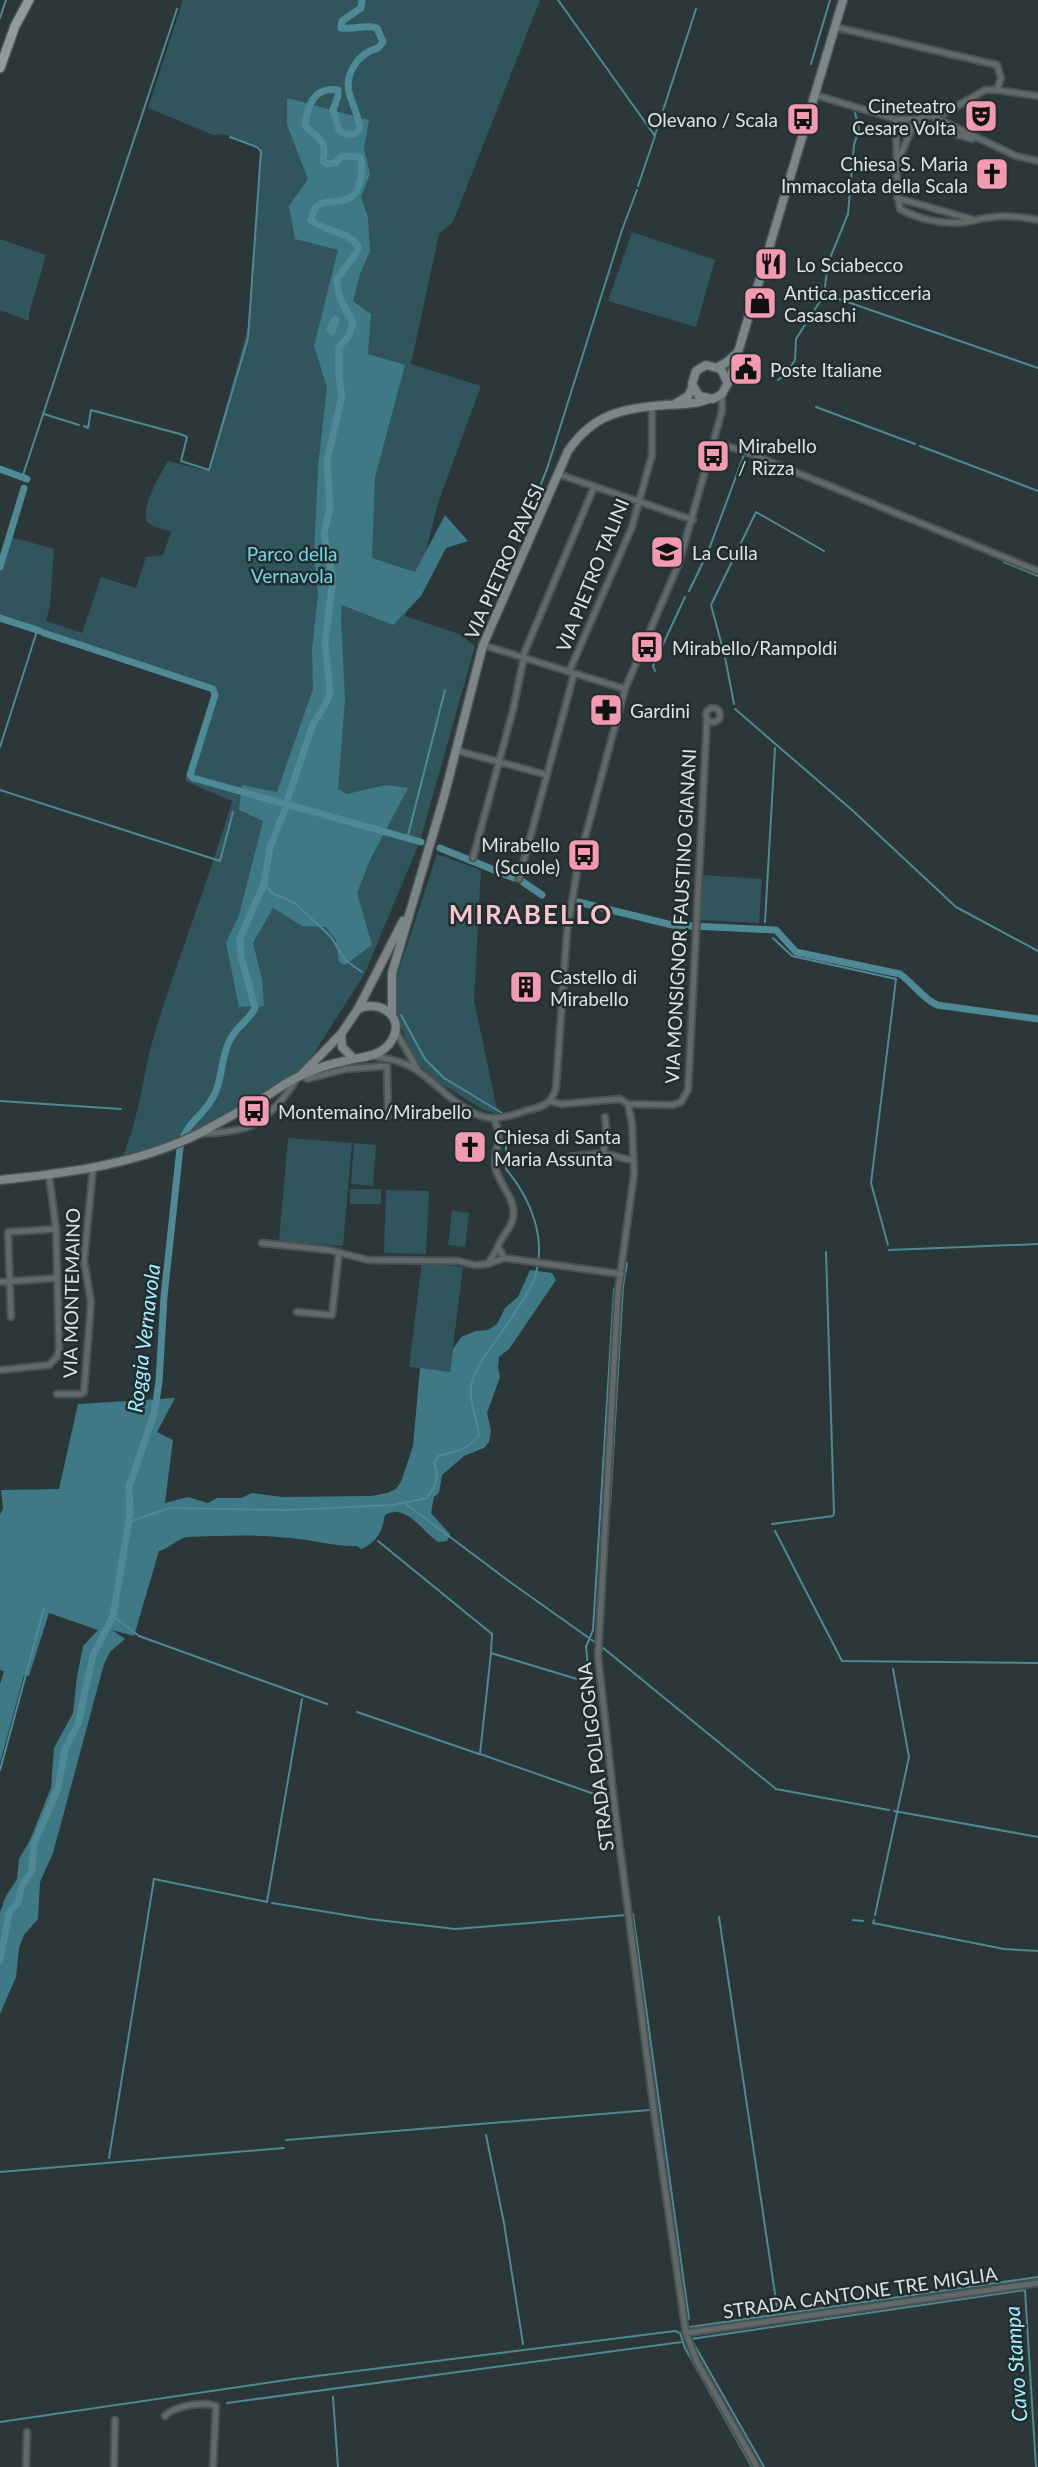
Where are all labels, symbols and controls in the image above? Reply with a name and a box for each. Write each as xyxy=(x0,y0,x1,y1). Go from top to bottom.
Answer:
place label: Cineteatro Cesare Volta xyxy=(852,94,956,139)
theatre icon: Cineteatro Cesare Volta xyxy=(962,97,1000,135)
bus stop icon: Olevano / Scala xyxy=(784,100,822,138)
place label: Olevano / Scala xyxy=(647,108,778,131)
place label: Chiesa S. Maria Immacolata della Scala xyxy=(781,152,968,197)
church icon: Chiesa S. Maria Immacolata della Scala xyxy=(973,155,1011,193)
restaurant icon: Lo Sciabecco xyxy=(752,245,790,283)
place label: Lo Sciabecco xyxy=(796,253,903,276)
place label: Antica pasticceria Casaschi xyxy=(784,281,931,326)
shop icon: Antica pasticceria Casaschi xyxy=(741,284,779,322)
public building icon: Poste Italiane xyxy=(727,350,765,388)
place label: Poste Italiane xyxy=(770,358,882,381)
place label: Mirabello / Rizza xyxy=(738,434,817,479)
bus stop icon: Mirabello / Rizza xyxy=(694,437,732,475)
street label: VIA PIETRO PAVESI xyxy=(459,480,549,642)
street label: VIA PIETRO TALINI xyxy=(551,495,633,655)
school or university icon: La Culla xyxy=(648,533,686,571)
place label: La Culla xyxy=(692,541,758,564)
park label: Parco della Vernavola xyxy=(247,542,337,587)
bus stop icon: Mirabello/Rampoldi xyxy=(628,628,666,666)
place label: Mirabello/Rampoldi xyxy=(672,636,837,659)
pharmacy icon: Gardini xyxy=(587,691,625,729)
place label: Gardini xyxy=(630,699,690,722)
street label: VIA MONSIGNOR FAUSTINO GIANANI xyxy=(660,748,700,1084)
place label: Mirabello (Scuole) xyxy=(481,833,560,878)
bus stop icon: Mirabello (Scuole) xyxy=(565,836,603,874)
district label: MIRABELLO xyxy=(449,898,613,930)
place label: Castello di Mirabello xyxy=(550,965,637,1010)
building icon: Castello di Mirabello xyxy=(507,968,545,1006)
bus stop icon: Montemaino/Mirabello xyxy=(235,1092,273,1130)
place label: Montemaino/Mirabello xyxy=(278,1100,472,1123)
place label: Chiesa di Santa Maria Assunta xyxy=(494,1125,621,1170)
church icon: Chiesa di Santa Maria Assunta xyxy=(451,1128,489,1166)
street label: VIA MONTEMAINO xyxy=(58,1208,84,1378)
water label: Roggia Vernavola xyxy=(121,1262,165,1414)
street label: STRADA POLIGOGNA xyxy=(572,1661,618,1852)
street label: STRADA CANTONE TRE MIGLIA xyxy=(721,2261,999,2323)
water label: Cavo Stampa xyxy=(998,2305,1032,2423)

